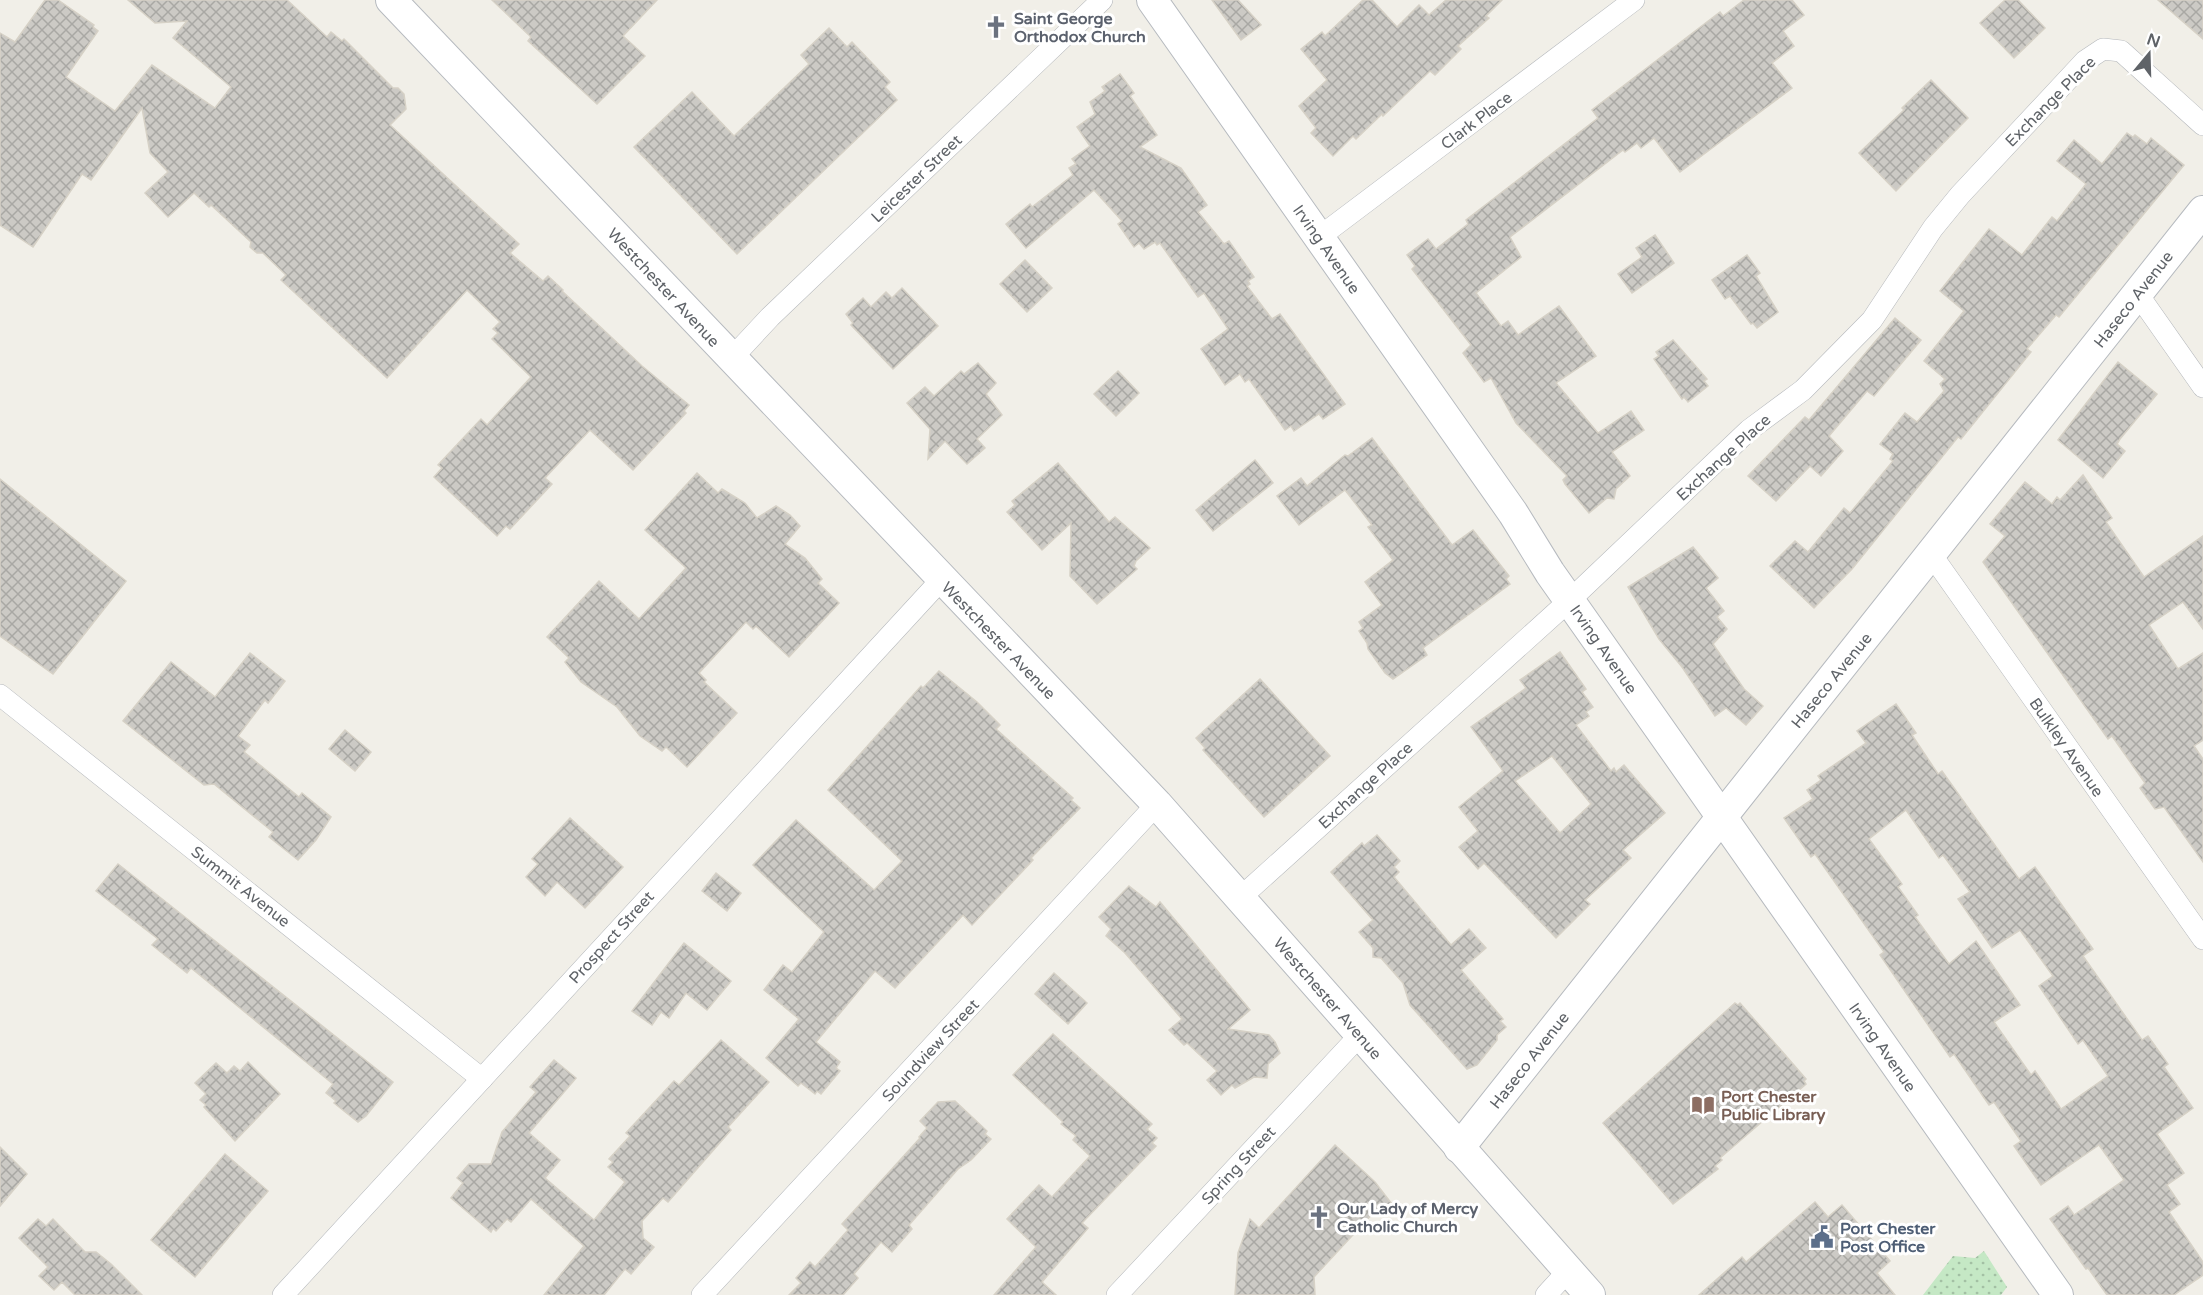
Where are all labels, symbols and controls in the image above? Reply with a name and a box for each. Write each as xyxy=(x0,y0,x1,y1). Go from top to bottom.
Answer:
place label: Saint George Orthodox Church xyxy=(1014,9,1146,47)
church icon: Saint George Orthodox Church xyxy=(983,14,1009,40)
north arrow xyxy=(2119,24,2179,84)
text: N xyxy=(2144,29,2163,52)
street label: Exchange Place xyxy=(2001,52,2100,151)
street label: Clark Place xyxy=(1437,87,1516,154)
street label: Leicester Street xyxy=(867,130,966,227)
street label: Irving Avenue xyxy=(1288,201,1364,298)
street label: Westchester Avenue xyxy=(603,224,724,351)
street label: Haseco Avenue xyxy=(2090,247,2178,352)
street label: Exchange Place xyxy=(1672,410,1775,505)
street label: Westchester Avenue xyxy=(937,578,1060,704)
street label: Irving Avenue xyxy=(1565,601,1641,698)
street label: Haseco Avenue xyxy=(1787,629,1877,733)
street label: Bulkley Avenue xyxy=(2025,694,2108,801)
street label: Exchange Place xyxy=(1314,738,1417,833)
street label: Summit Avenue xyxy=(187,842,294,932)
street label: Prospect Street xyxy=(565,887,659,988)
street label: Westchester Avenue xyxy=(1269,933,1386,1064)
street label: Soundview Street xyxy=(878,995,983,1106)
street label: Irving Avenue xyxy=(1844,999,1920,1096)
street label: Haseco Avenue xyxy=(1486,1008,1574,1113)
place label: Port Chester Public Library xyxy=(1721,1087,1826,1125)
library icon: Port Chester Public Library xyxy=(1690,1092,1716,1118)
street label: Spring Street xyxy=(1197,1122,1280,1209)
place label: Our Lady of Mercy Catholic Church xyxy=(1337,1199,1479,1237)
church icon: Our Lady of Mercy Catholic Church xyxy=(1306,1204,1332,1230)
place label: Port Chester Post Office xyxy=(1840,1219,1936,1257)
public building icon: Port Chester Post Office xyxy=(1809,1224,1835,1250)

